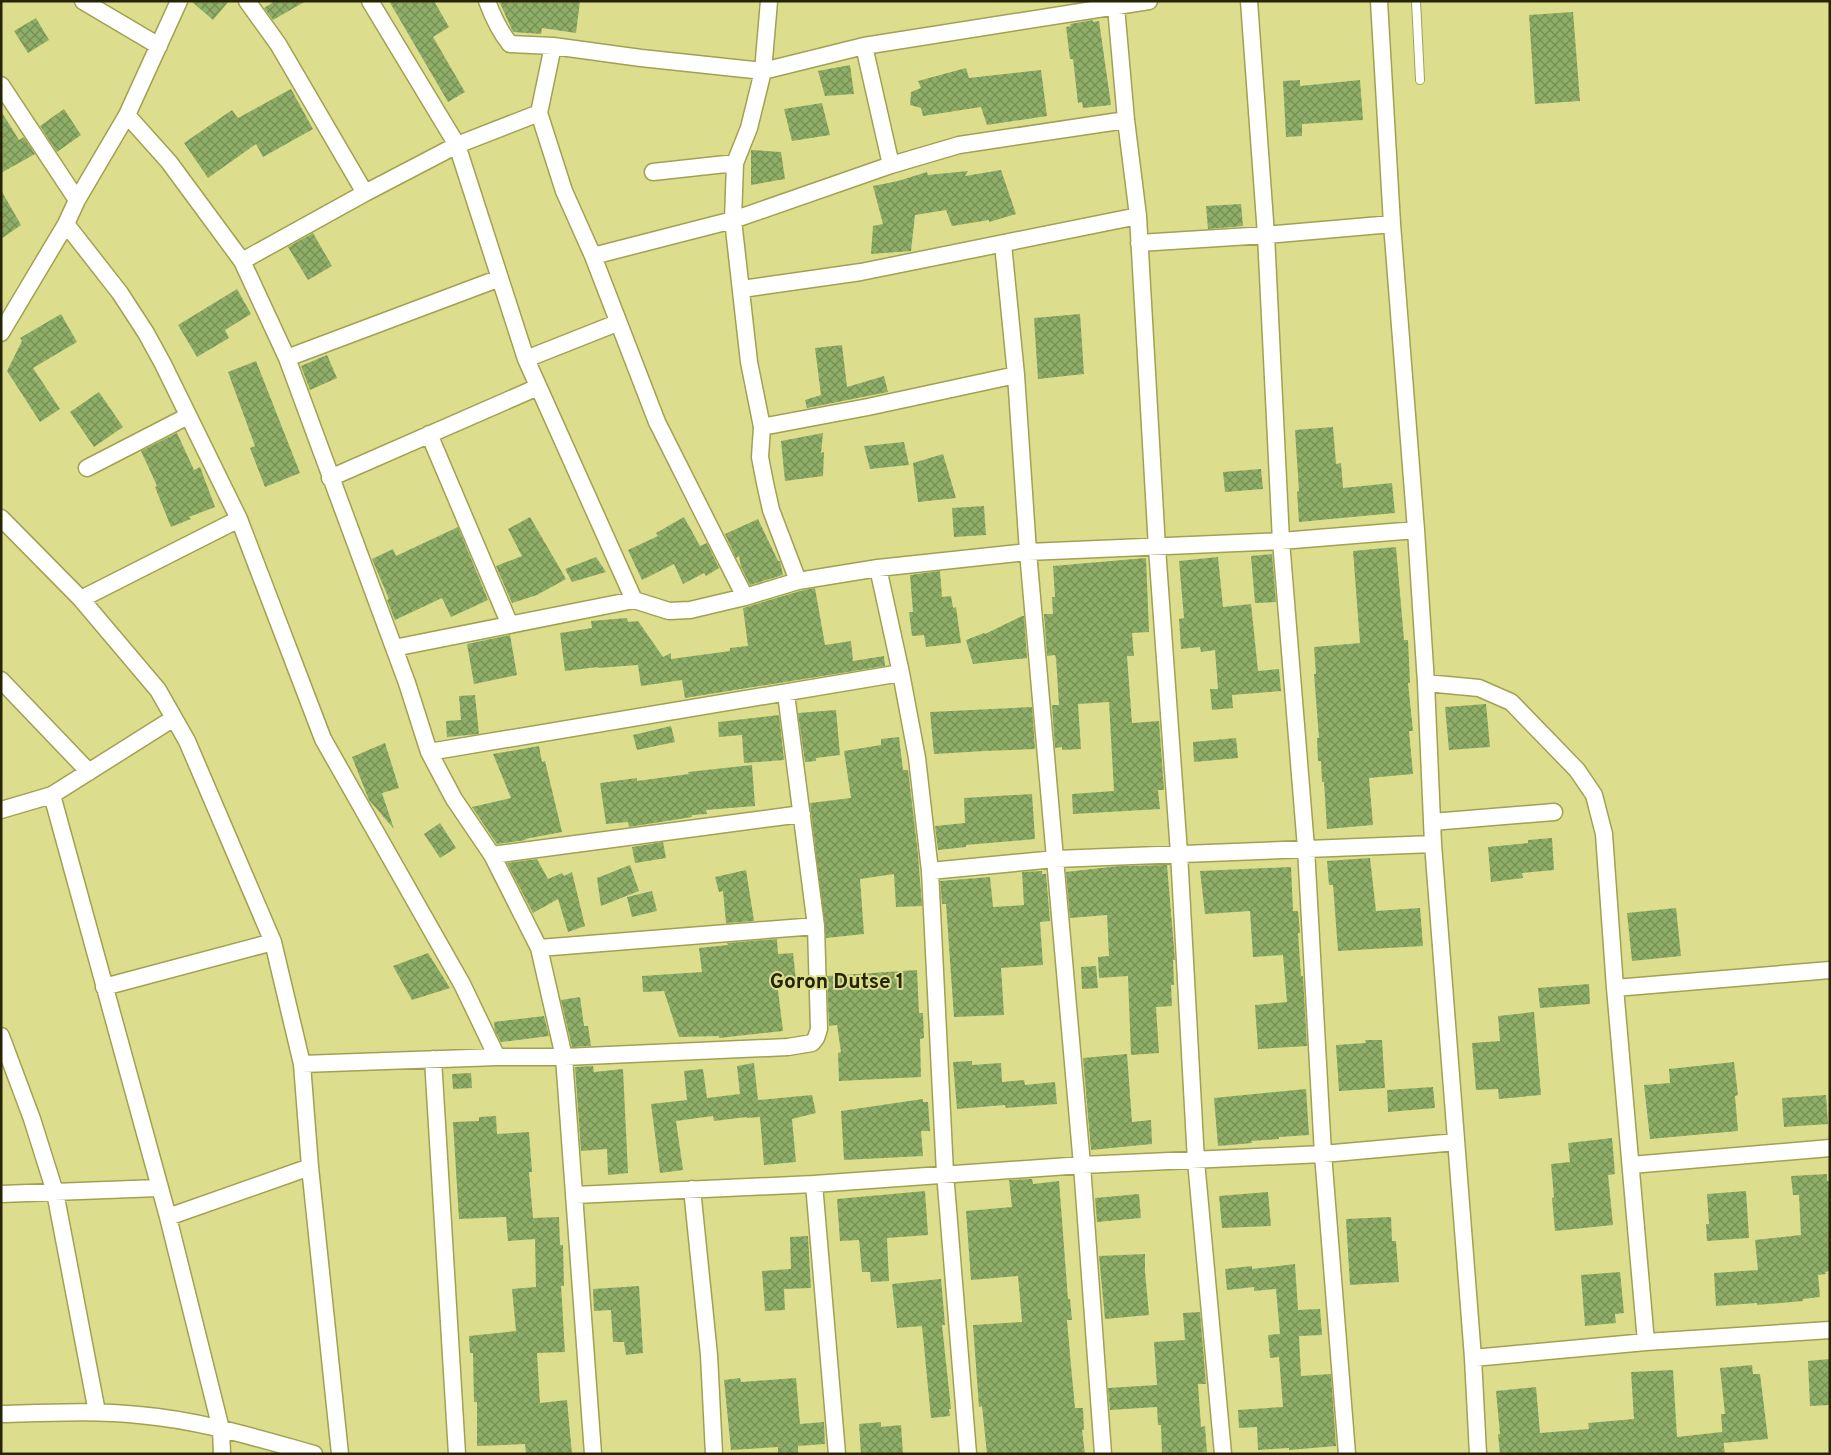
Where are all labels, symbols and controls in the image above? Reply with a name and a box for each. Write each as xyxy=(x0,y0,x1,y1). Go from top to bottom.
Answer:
district label: Goron Dutse 1 xyxy=(770,969,904,996)

